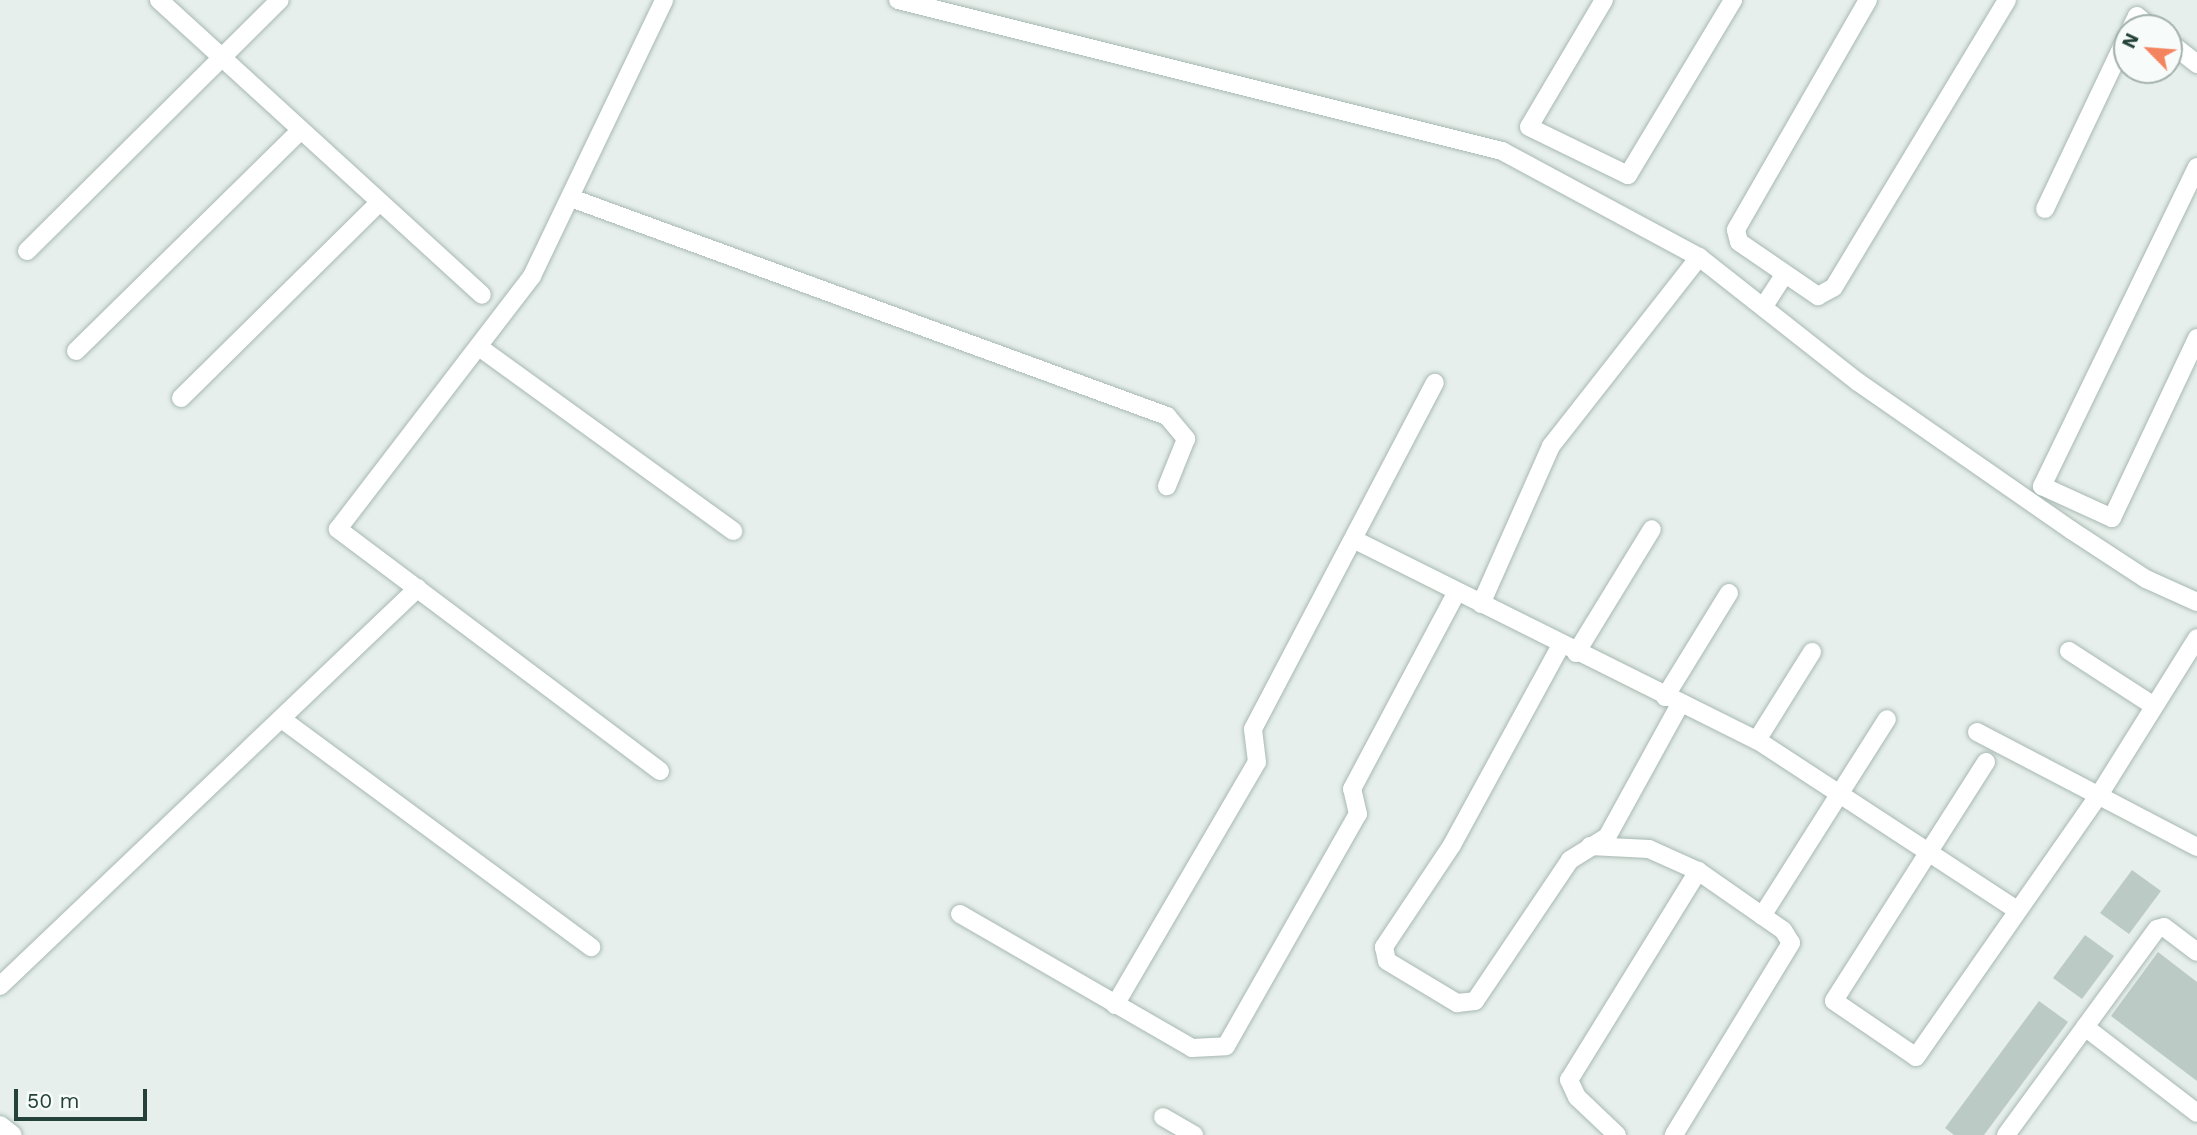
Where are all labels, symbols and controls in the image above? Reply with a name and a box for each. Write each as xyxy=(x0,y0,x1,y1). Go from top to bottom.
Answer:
north arrow xyxy=(2113,14,2183,84)
text: N xyxy=(2117,30,2144,52)
scale bar xyxy=(18,1076,150,1120)
text: 50 m xyxy=(27,1088,79,1113)

